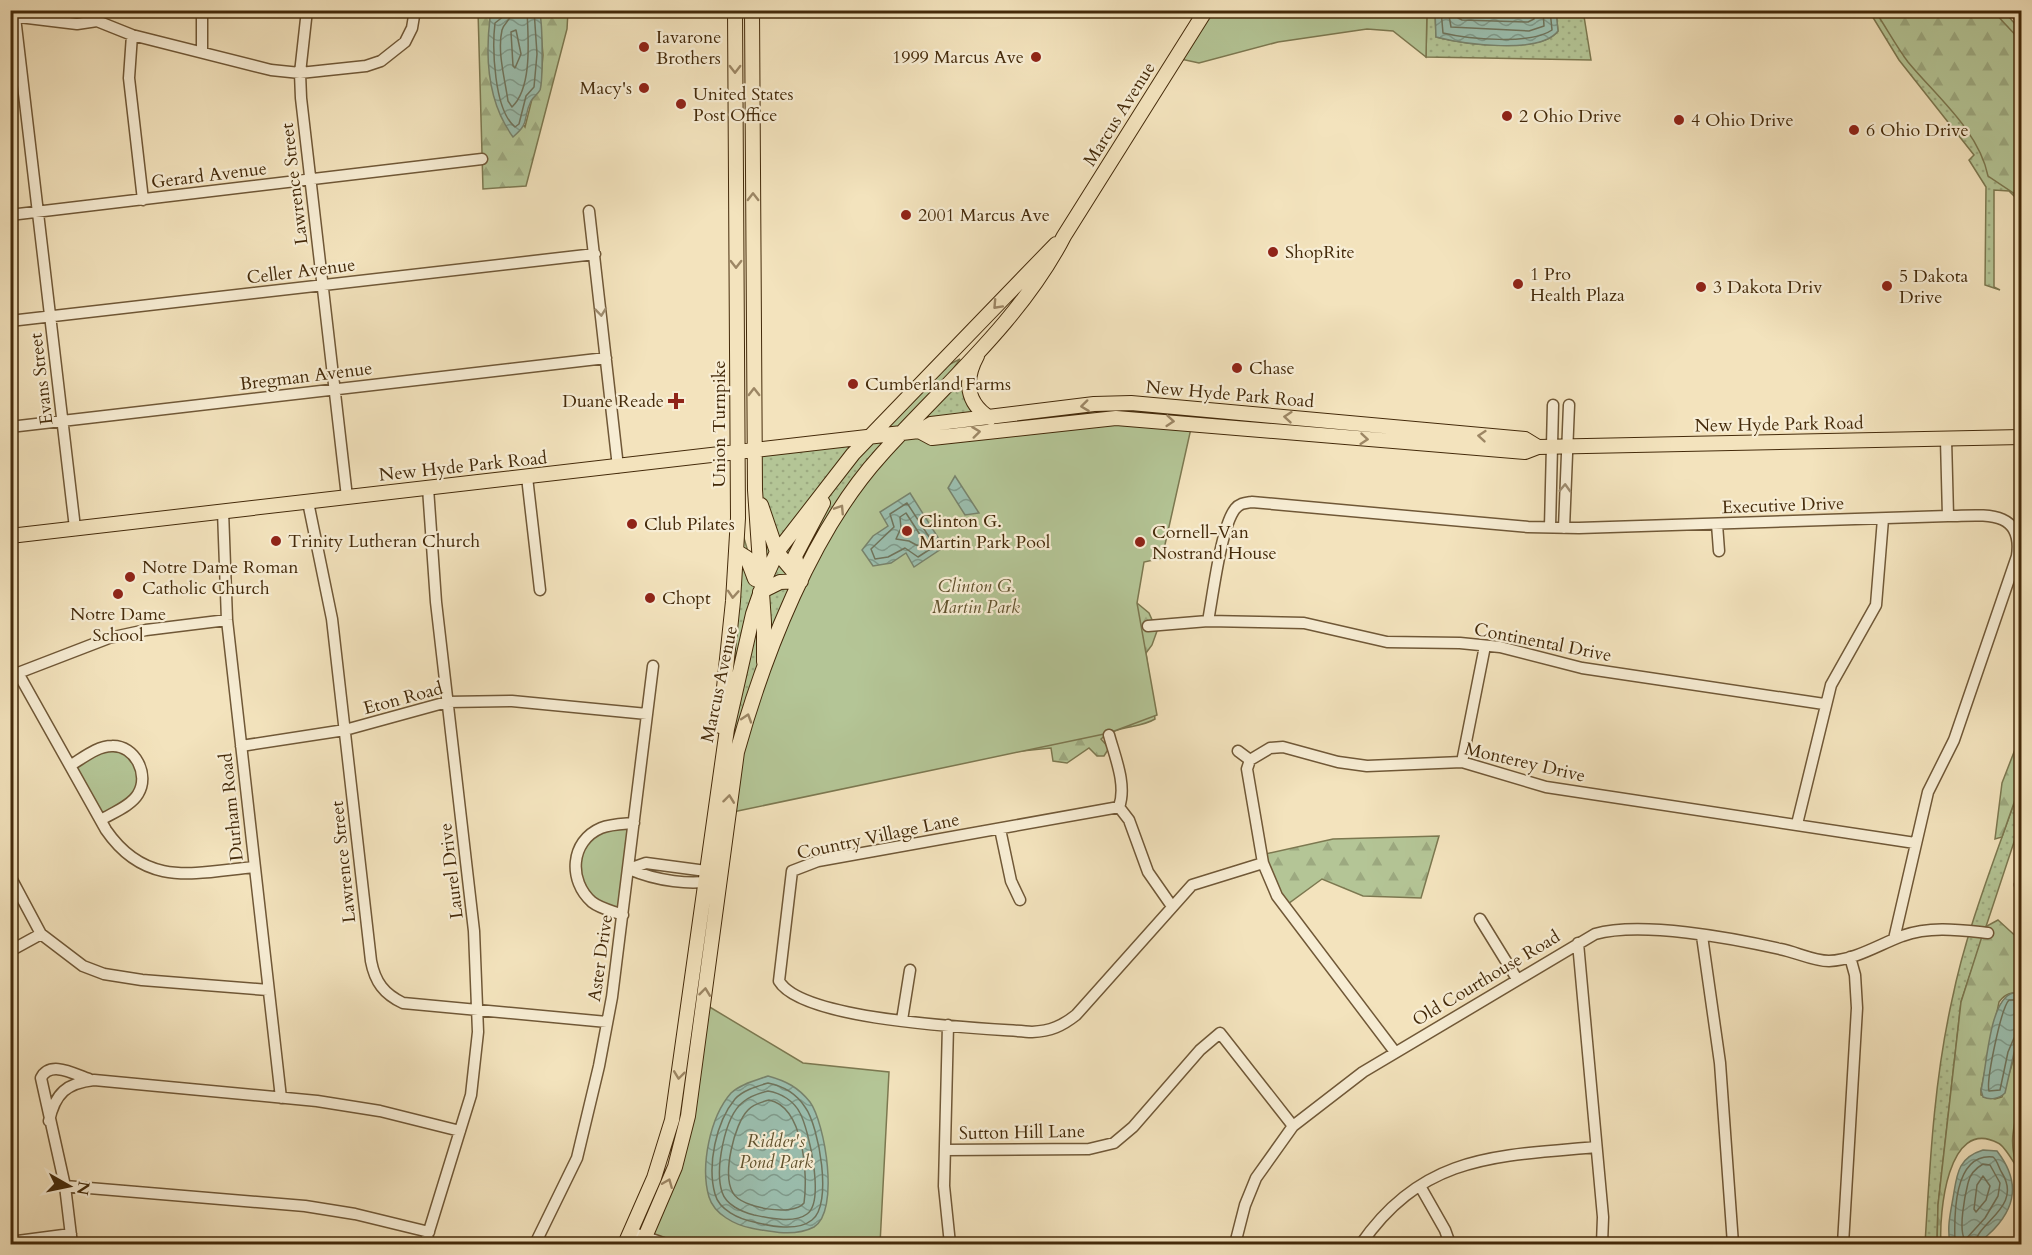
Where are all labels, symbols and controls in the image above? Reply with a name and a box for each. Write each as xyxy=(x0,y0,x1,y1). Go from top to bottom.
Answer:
place label: Iavarone Brothers xyxy=(656,25,722,71)
marker: Iavarone Brothers xyxy=(637,40,651,54)
place label: 1999 Marcus Ave xyxy=(892,45,1024,70)
marker: 1999 Marcus Ave xyxy=(1029,50,1043,64)
street label: Marcus Avenue xyxy=(1077,57,1161,171)
one-way arrow xyxy=(729,64,741,73)
place label: Macy's xyxy=(579,76,632,101)
marker: Macy's xyxy=(637,81,651,95)
place label: United States Post Office xyxy=(693,82,794,128)
marker: United States Post Office xyxy=(674,97,688,111)
place label: 2 Ohio Drive xyxy=(1519,104,1622,129)
place label: 4 Ohio Drive xyxy=(1691,108,1794,133)
marker: 2 Ohio Drive xyxy=(1500,109,1514,123)
marker: 4 Ohio Drive xyxy=(1672,113,1686,127)
place label: 6 Ohio Drive xyxy=(1866,118,1969,143)
street label: Lawrence Street xyxy=(275,121,314,246)
marker: 6 Ohio Drive xyxy=(1847,123,1861,137)
street label: Gerard Avenue xyxy=(150,156,268,195)
one-way arrow xyxy=(747,192,759,201)
place label: 2001 Marcus Ave xyxy=(918,203,1050,228)
marker: 2001 Marcus Ave xyxy=(899,208,913,222)
place label: ShopRite xyxy=(1285,240,1355,265)
marker: ShopRite xyxy=(1266,245,1280,259)
street label: Celler Avenue xyxy=(245,252,357,291)
one-way arrow xyxy=(730,259,742,268)
place label: 1 Pro Health Plaza xyxy=(1530,262,1625,308)
place label: 5 Dakota Drive xyxy=(1899,264,1969,310)
place label: 3 Dakota Driv xyxy=(1713,275,1823,300)
marker: 1 Pro Health Plaza xyxy=(1511,277,1525,291)
marker: 5 Dakota Drive xyxy=(1880,279,1894,293)
marker: 3 Dakota Driv xyxy=(1694,280,1708,294)
one-way arrow xyxy=(993,298,1004,309)
one-way arrow xyxy=(594,307,607,317)
street label: Evans Street xyxy=(23,331,60,426)
street label: Bregman Avenue xyxy=(238,356,374,397)
place label: Chase xyxy=(1249,356,1295,381)
street label: Union Turnpike xyxy=(707,360,732,488)
marker: Chase xyxy=(1230,361,1244,375)
place label: Cumberland Farms xyxy=(865,372,1011,397)
street label: New Hyde Park Road xyxy=(1145,375,1316,414)
marker: Cumberland Farms xyxy=(846,377,860,391)
one-way arrow xyxy=(748,387,760,396)
place label: Duane Reade xyxy=(562,389,664,414)
marker: Duane Reade xyxy=(669,394,683,408)
one-way arrow xyxy=(1080,399,1090,411)
one-way arrow xyxy=(1283,411,1292,424)
street label: New Hyde Park Road xyxy=(1694,411,1864,438)
one-way arrow xyxy=(1165,414,1174,427)
one-way arrow xyxy=(971,427,980,439)
one-way arrow xyxy=(1477,430,1486,443)
one-way arrow xyxy=(1359,432,1369,445)
street label: New Hyde Park Road xyxy=(378,445,549,488)
one-way arrow xyxy=(1559,483,1572,492)
street label: Executive Drive xyxy=(1721,491,1845,520)
one-way arrow xyxy=(833,505,844,516)
place label: Clinton G. Martin Park Pool xyxy=(919,509,1051,555)
place label: Club Pilates xyxy=(644,512,735,537)
marker: Club Pilates xyxy=(625,517,639,531)
place label: Cornell-Van Nostrand House xyxy=(1152,520,1277,566)
marker: Clinton G. Martin Park Pool xyxy=(900,524,914,538)
place label: Trinity Lutheran Church xyxy=(288,529,480,554)
marker: Trinity Lutheran Church xyxy=(269,534,283,548)
marker: Cornell-Van Nostrand House xyxy=(1133,535,1147,549)
place label: Notre Dame Roman Catholic Church xyxy=(142,555,299,601)
marker: Notre Dame Roman Catholic Church xyxy=(123,570,137,584)
park label: Clinton G. Martin Park xyxy=(932,574,1020,620)
place label: Chopt xyxy=(662,586,711,611)
marker: Notre Dame School xyxy=(111,587,125,601)
one-way arrow xyxy=(727,590,740,599)
marker: Chopt xyxy=(643,591,657,605)
place label: Notre Dame School xyxy=(70,602,166,648)
street label: Continental Drive xyxy=(1472,617,1614,668)
street label: Marcus Avenue xyxy=(695,623,744,745)
street label: Eton Road xyxy=(361,676,446,721)
one-way arrow xyxy=(740,713,752,724)
street label: Monterey Drive xyxy=(1462,736,1588,789)
street label: Durham Road xyxy=(213,751,250,862)
one-way arrow xyxy=(723,794,735,803)
street label: Lawrence Street xyxy=(325,799,362,924)
street label: Country Village Lane xyxy=(795,807,962,866)
street label: Laurel Drive xyxy=(433,822,470,920)
street label: Aster Drive xyxy=(582,913,619,1003)
street label: Old Courthouse Road xyxy=(1408,924,1565,1032)
one-way arrow xyxy=(698,988,710,997)
one-way arrow xyxy=(674,1070,686,1080)
street label: Sutton Hill Lane xyxy=(959,1119,1085,1146)
park label: Ridder's Pond Park xyxy=(739,1129,813,1175)
north arrow xyxy=(39,1156,99,1216)
one-way arrow xyxy=(661,1178,673,1189)
text: N xyxy=(71,1180,95,1197)

